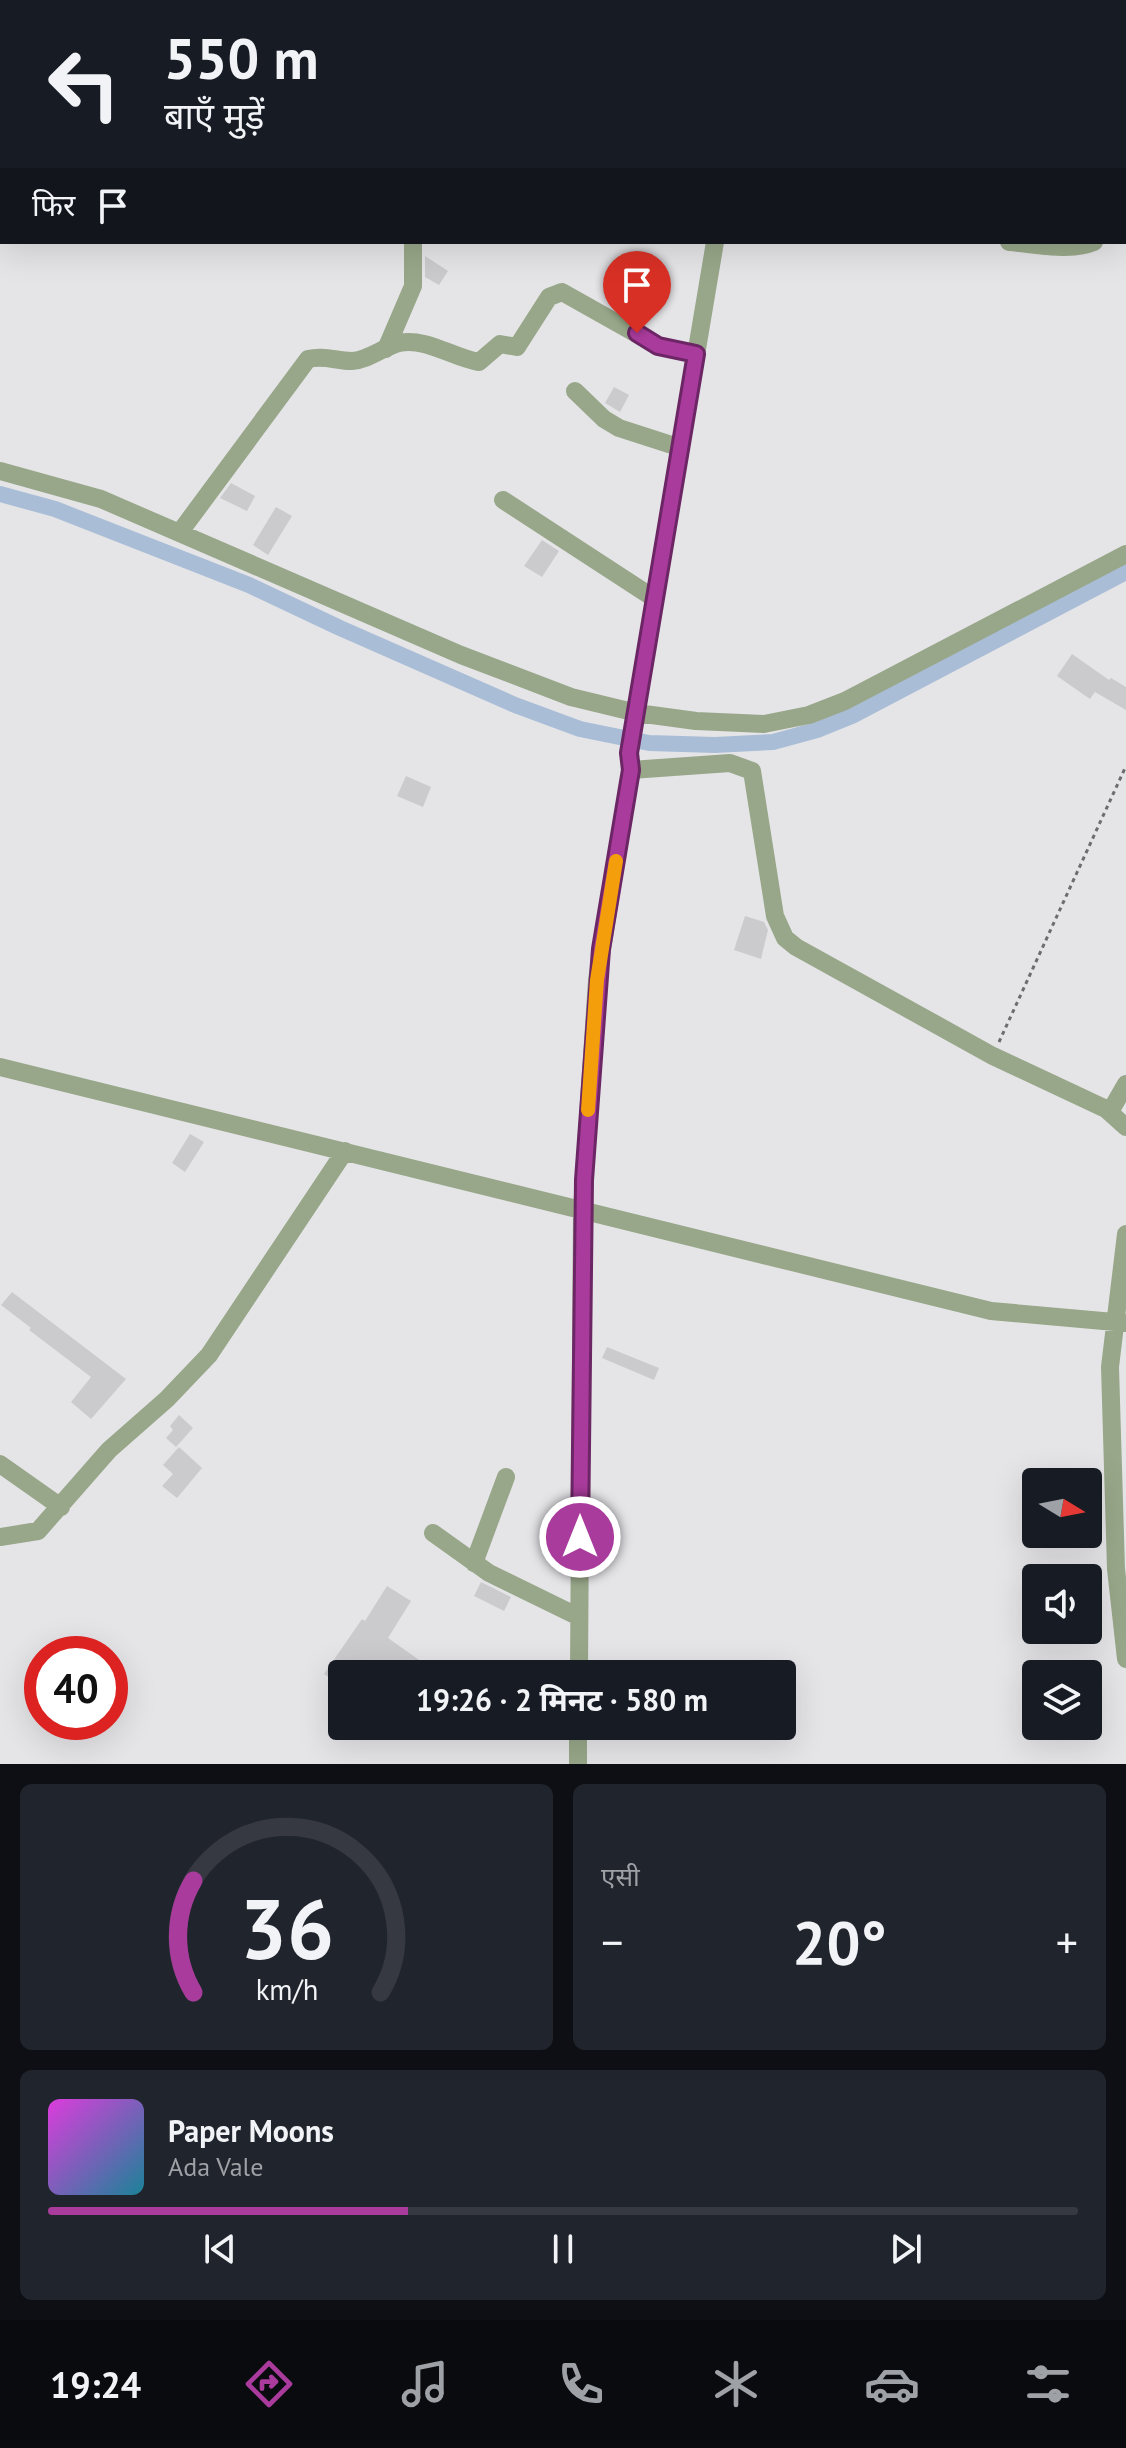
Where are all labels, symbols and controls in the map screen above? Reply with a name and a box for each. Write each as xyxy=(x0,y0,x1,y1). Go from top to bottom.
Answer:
text: 550 m xyxy=(164,22,319,94)
icon: left xyxy=(32,32,136,136)
text: बाएँ मुड़ें xyxy=(164,92,264,139)
icon: arrive xyxy=(91,184,135,228)
text: फिर xyxy=(32,185,75,224)
pin xyxy=(603,251,671,333)
icon: arrive xyxy=(615,263,659,307)
north arrow xyxy=(1022,1468,1102,1548)
map controls xyxy=(1022,1468,1102,1740)
position arrow xyxy=(538,1495,622,1579)
button: sound xyxy=(1022,1564,1102,1644)
speed limit sign: 40 xyxy=(24,1636,128,1740)
button: layers xyxy=(1022,1660,1102,1740)
text: 19:26 · 2 मिनट · 580 m xyxy=(416,1680,708,1719)
text: एसी xyxy=(601,1860,640,1893)
text: 36 xyxy=(239,1874,334,1982)
text: 20° xyxy=(792,1903,887,1981)
text: − xyxy=(601,1913,623,1970)
text: + xyxy=(1056,1913,1078,1970)
text: km/h xyxy=(255,1971,318,2008)
text: Paper Moons xyxy=(168,2111,334,2150)
text: Ada Vale xyxy=(168,2150,263,2183)
icon: previous xyxy=(198,2227,242,2271)
icon: pause xyxy=(541,2227,585,2271)
icon: next xyxy=(884,2227,928,2271)
icon: directions xyxy=(241,2356,297,2412)
icon: music xyxy=(397,2356,453,2412)
icon: phone xyxy=(553,2356,609,2412)
icon: climate xyxy=(708,2356,764,2412)
icon: car xyxy=(864,2356,920,2412)
icon: filters xyxy=(1020,2356,1076,2412)
text: 19:24 xyxy=(50,2361,141,2408)

